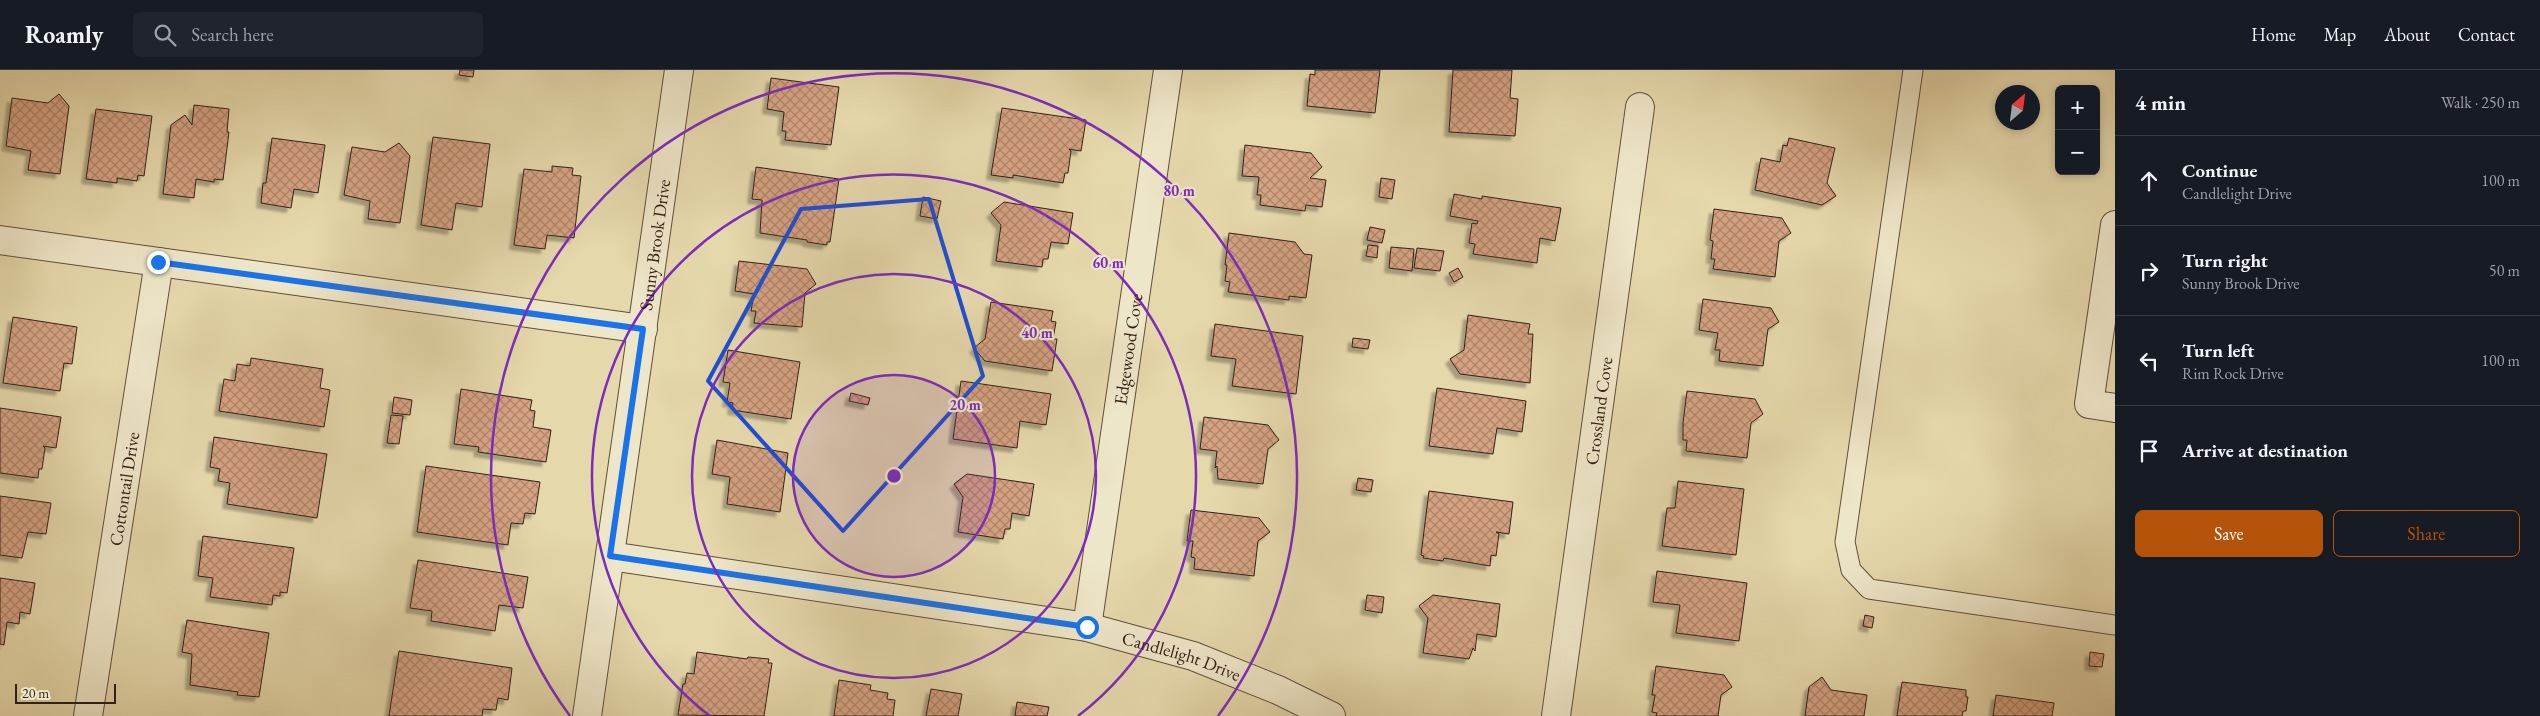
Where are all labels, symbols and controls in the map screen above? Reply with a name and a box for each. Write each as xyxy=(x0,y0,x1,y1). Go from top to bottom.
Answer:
search box xyxy=(133,12,483,57)
text: Roamly xyxy=(25,19,103,50)
icon: search xyxy=(151,21,179,49)
text: Search here xyxy=(191,22,274,47)
text: Home xyxy=(2251,23,2296,46)
text: Map xyxy=(2324,23,2356,46)
text: About xyxy=(2384,23,2430,46)
text: Contact xyxy=(2458,23,2515,46)
north arrow xyxy=(1995,85,2040,130)
map controls xyxy=(2055,85,2100,175)
button: + xyxy=(2055,85,2100,130)
text: 4 min xyxy=(2135,89,2186,116)
text: Walk · 250 m xyxy=(2441,92,2520,113)
button: − xyxy=(2055,130,2100,175)
text: Continue xyxy=(2182,158,2257,183)
icon: ahead xyxy=(2135,167,2163,195)
text: 100 m xyxy=(2481,170,2520,191)
street label: Sunny Brook Drive xyxy=(633,178,675,312)
text: 80 m xyxy=(1163,181,1195,200)
text: Candlelight Drive xyxy=(2182,183,2292,204)
text: Turn right xyxy=(2182,248,2268,273)
route end xyxy=(147,251,170,274)
text: 60 m xyxy=(1092,253,1124,272)
icon: right xyxy=(2135,257,2163,285)
text: 50 m xyxy=(2489,260,2520,281)
text: Sunny Brook Drive xyxy=(2182,273,2300,294)
street label: Edgewood Cove xyxy=(1108,292,1147,406)
text: 40 m xyxy=(1021,323,1053,342)
text: Turn left xyxy=(2182,338,2254,363)
icon: left xyxy=(2135,347,2163,375)
text: 100 m xyxy=(2481,350,2520,371)
street label: Crossland Cove xyxy=(1579,355,1617,466)
text: Rim Rock Drive xyxy=(2182,363,2284,384)
text: 20 m xyxy=(949,395,981,414)
street label: Cottontail Drive xyxy=(103,430,144,547)
icon: arrive xyxy=(2135,437,2163,465)
text: Arrive at destination xyxy=(2182,438,2348,463)
centre of rings xyxy=(885,467,903,485)
button: Save xyxy=(2135,510,2323,557)
button: Share xyxy=(2333,510,2520,557)
route start xyxy=(1076,616,1099,639)
street label: Candlelight Drive xyxy=(1120,626,1244,685)
scale bar xyxy=(15,681,116,704)
text: 20 m xyxy=(22,684,49,702)

